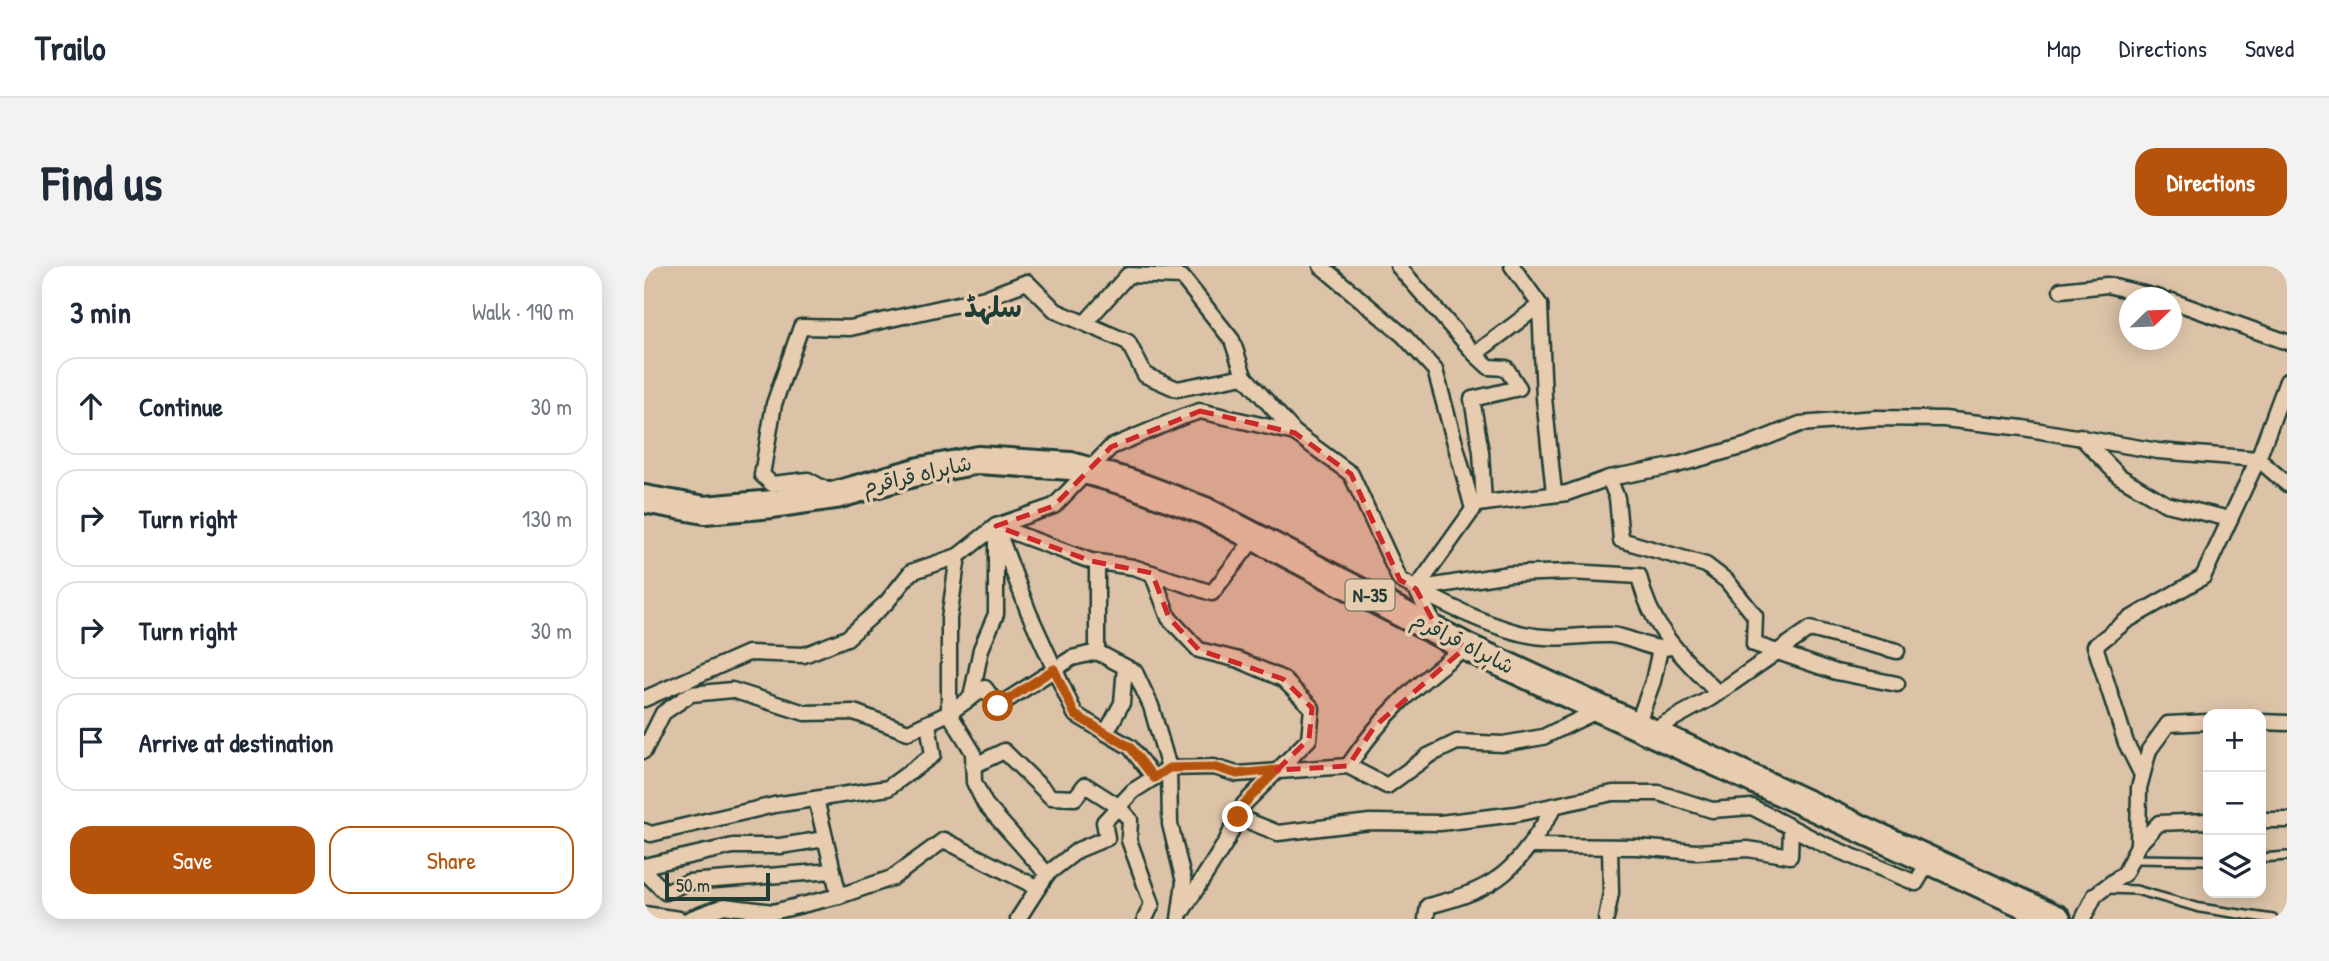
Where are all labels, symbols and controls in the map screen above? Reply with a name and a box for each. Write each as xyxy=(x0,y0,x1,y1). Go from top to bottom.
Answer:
text: Trailo xyxy=(35,26,106,70)
text: Map xyxy=(2047,32,2081,64)
text: Directions xyxy=(2119,32,2207,64)
text: Saved xyxy=(2245,32,2294,64)
button: Directions xyxy=(2135,148,2287,216)
text: Find us xyxy=(42,149,162,215)
north arrow xyxy=(2119,287,2182,350)
district label: سلہڈ xyxy=(964,288,1022,326)
text: 3 min xyxy=(70,292,131,332)
text: Walk · 190 m xyxy=(472,296,574,327)
icon: ahead xyxy=(72,387,110,425)
text: Continue xyxy=(139,389,223,424)
text: 30 m xyxy=(530,391,572,422)
street label: شاہراہ قراقرم xyxy=(859,448,975,503)
icon: right xyxy=(72,499,110,537)
text: Turn right xyxy=(139,501,237,536)
text: 130 m xyxy=(522,503,572,534)
road number: N-35 xyxy=(1346,580,1394,610)
street label: شاہراہ قراقرم xyxy=(1406,604,1519,682)
icon: right xyxy=(72,611,110,649)
text: Turn right xyxy=(139,613,237,648)
text: 30 m xyxy=(530,615,572,646)
route start xyxy=(982,690,1013,721)
map controls xyxy=(2203,709,2266,898)
button: + xyxy=(2203,709,2266,772)
icon: arrive xyxy=(72,723,110,761)
text: Arrive at destination xyxy=(139,725,334,760)
button: − xyxy=(2203,772,2266,835)
route end xyxy=(1222,801,1253,832)
button: Save xyxy=(70,826,315,894)
button: Share xyxy=(329,826,574,894)
button: layers xyxy=(2203,835,2266,898)
scale bar xyxy=(665,870,770,902)
text: 50 m xyxy=(676,872,710,898)

